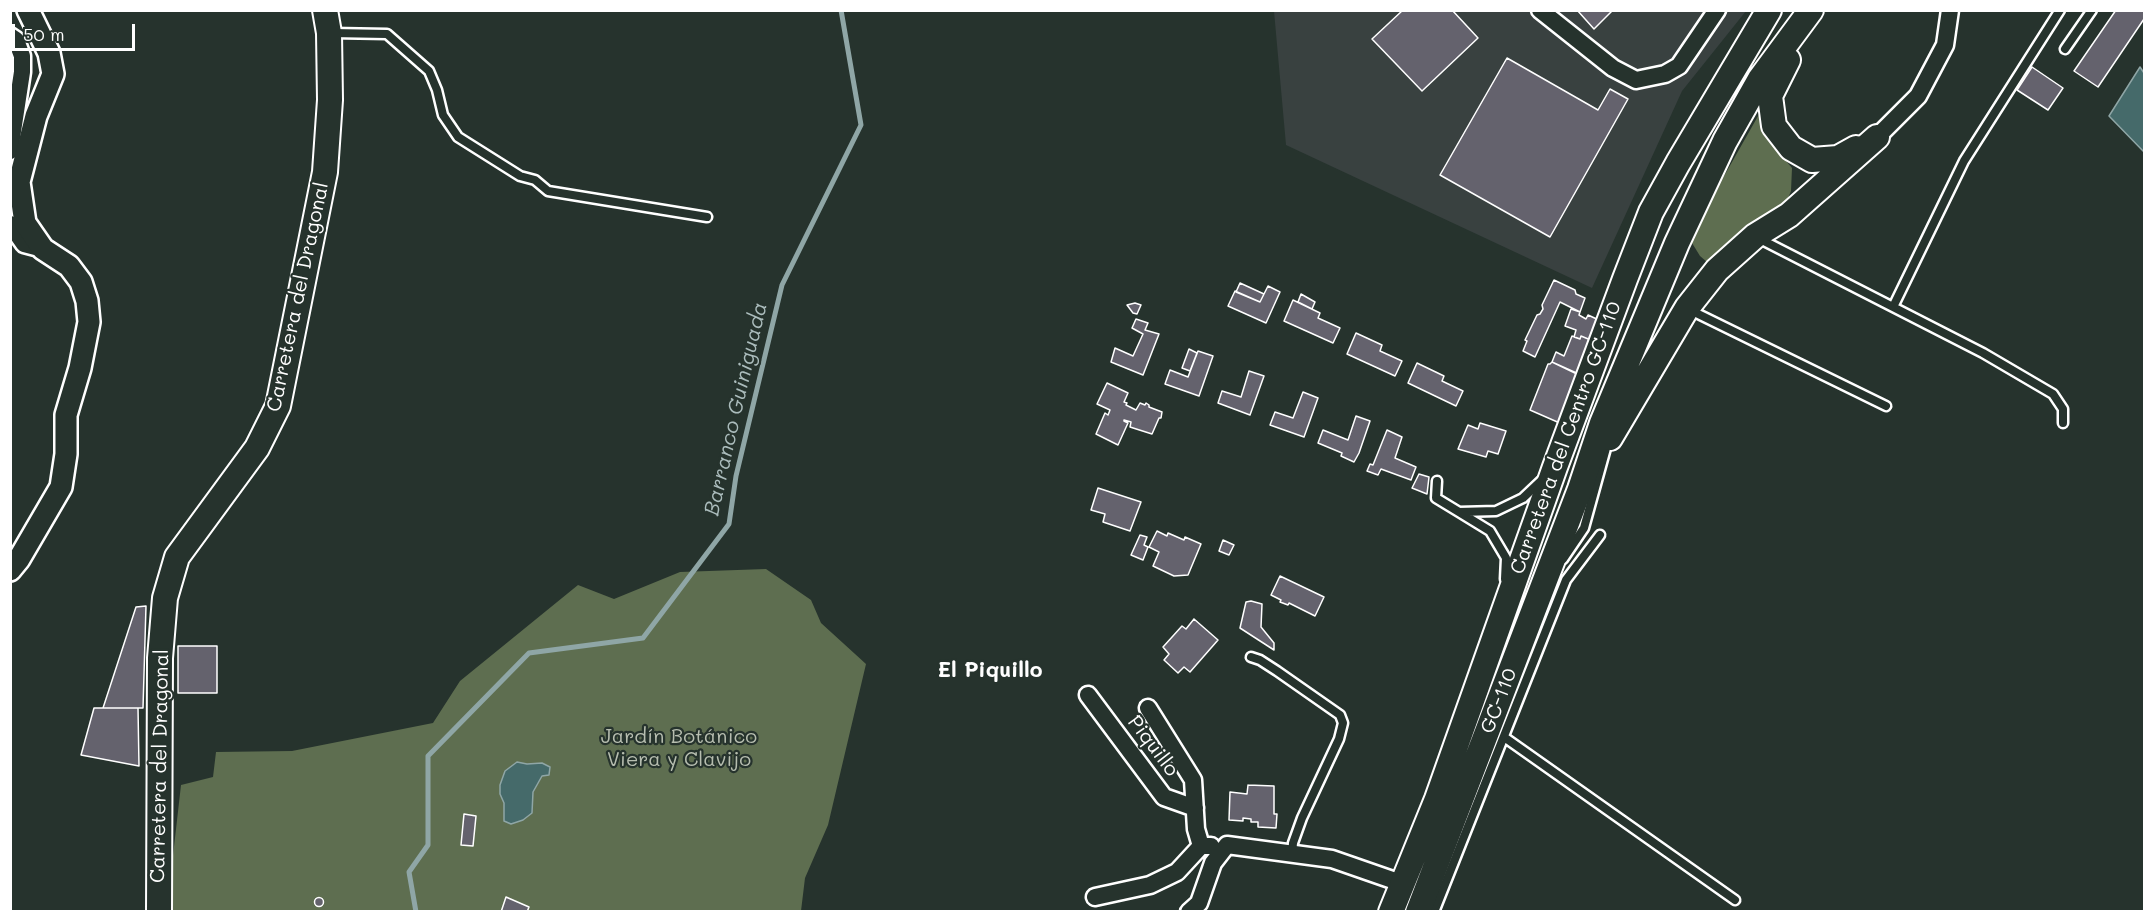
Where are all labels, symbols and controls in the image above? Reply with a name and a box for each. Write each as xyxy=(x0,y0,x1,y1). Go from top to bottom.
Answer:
scale bar xyxy=(15,12,138,50)
text: 50 m xyxy=(23,22,65,46)
street label: Carretera del Dragonal xyxy=(262,180,334,414)
street label: Carretera del Centro GC-110 xyxy=(1505,298,1627,578)
water label: Barranco Guiniguada xyxy=(699,300,773,518)
street label: Carretera del Dragonal xyxy=(146,649,174,883)
district label: El Piquillo xyxy=(938,658,1042,684)
street label: GC-110 xyxy=(1476,665,1522,737)
street label: Piquillo xyxy=(1122,711,1184,781)
park label: Jardín Botánico Viera y Clavijo xyxy=(601,725,757,772)

